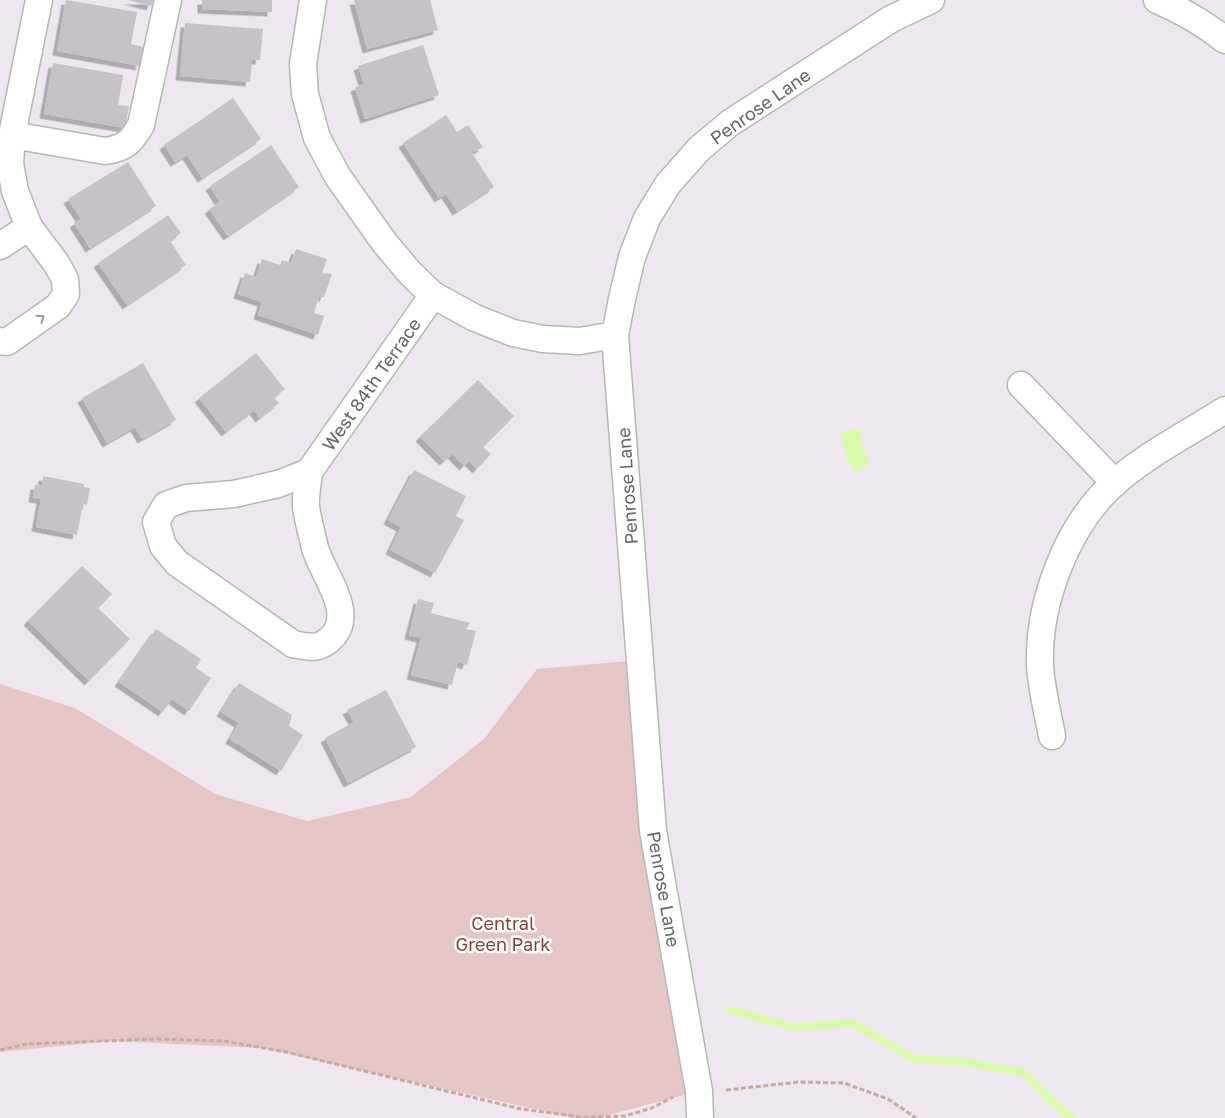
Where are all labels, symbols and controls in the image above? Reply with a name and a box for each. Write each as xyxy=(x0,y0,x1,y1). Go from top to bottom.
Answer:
street label: Penrose Lane xyxy=(706,63,814,149)
street label: West 84th Terrace xyxy=(317,313,425,455)
one-way arrow xyxy=(36,315,45,324)
street label: Penrose Lane xyxy=(612,427,642,545)
street label: Penrose Lane xyxy=(643,829,685,949)
park label: Central Green Park xyxy=(456,912,550,955)

